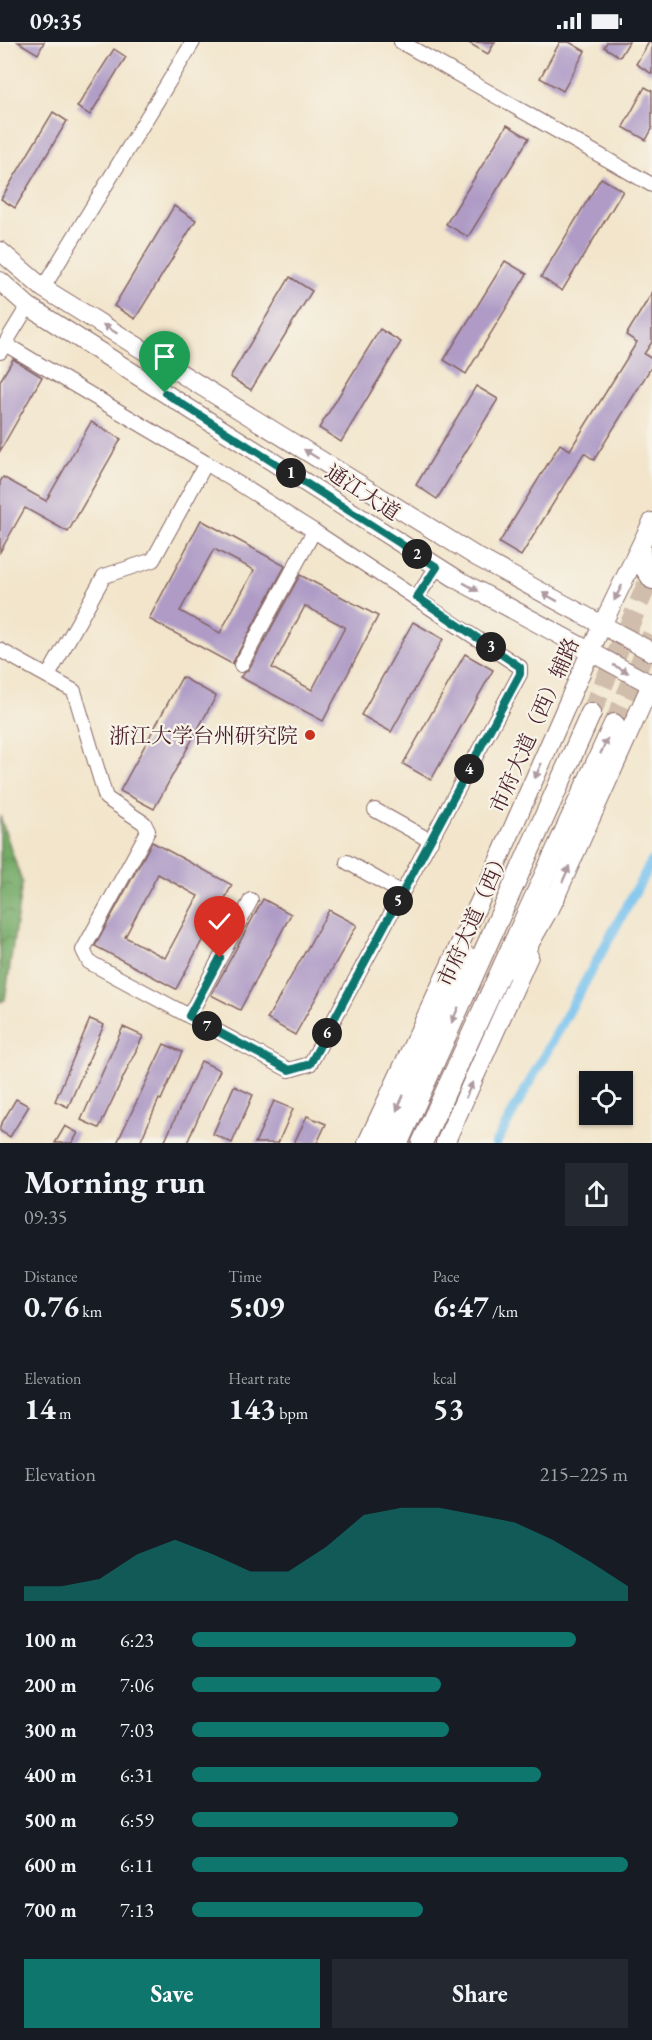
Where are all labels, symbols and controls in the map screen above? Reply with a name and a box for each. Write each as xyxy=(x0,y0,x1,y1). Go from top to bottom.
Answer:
text: 09:35 xyxy=(30,7,83,36)
one-way arrow xyxy=(102,323,118,335)
pin xyxy=(139,331,190,393)
icon: arrive xyxy=(148,340,181,373)
one-way arrow xyxy=(303,448,319,459)
pin: 1 xyxy=(276,458,306,488)
street label: 通江大道 xyxy=(320,458,406,526)
text: 1 xyxy=(287,462,295,483)
pin: 2 xyxy=(402,539,432,569)
text: 2 xyxy=(413,543,421,564)
one-way arrow xyxy=(463,582,480,592)
one-way arrow xyxy=(613,585,622,602)
one-way arrow xyxy=(542,592,559,602)
pin: 3 xyxy=(476,632,506,662)
street label: 市府大道（西）辅路 xyxy=(483,633,585,817)
text: 3 xyxy=(487,636,495,657)
one-way arrow xyxy=(612,664,629,673)
place label: 浙江大学台州研究院 xyxy=(109,722,298,749)
marker: 浙江大学台州研究院 xyxy=(303,728,317,742)
one-way arrow xyxy=(599,737,609,755)
pin: 4 xyxy=(454,754,484,784)
text: 4 xyxy=(465,758,473,779)
one-way arrow xyxy=(533,763,543,781)
street label: 市府大道（西） xyxy=(431,845,515,991)
one-way arrow xyxy=(561,864,571,882)
pin: 5 xyxy=(383,886,413,916)
text: 5 xyxy=(394,890,402,911)
pin xyxy=(194,896,245,958)
icon: check xyxy=(203,905,236,938)
one-way arrow xyxy=(451,1007,460,1024)
pin: 7 xyxy=(192,1011,222,1041)
text: 7 xyxy=(203,1015,211,1036)
pin: 6 xyxy=(312,1018,342,1048)
text: 6 xyxy=(323,1022,331,1043)
map controls xyxy=(579,1071,633,1125)
button: locate xyxy=(579,1071,633,1125)
one-way arrow xyxy=(464,1080,474,1098)
one-way arrow xyxy=(395,1094,405,1112)
text: Morning run xyxy=(24,1160,206,1203)
button: share xyxy=(565,1163,628,1226)
text: 09:35 xyxy=(24,1204,67,1230)
text: Distance xyxy=(24,1266,77,1287)
text: Time xyxy=(228,1266,262,1287)
text: Pace xyxy=(433,1266,460,1287)
text: 0.76 xyxy=(24,1287,79,1326)
text: 5:09 xyxy=(228,1287,284,1326)
text: 6:47 xyxy=(433,1287,489,1326)
text: km xyxy=(79,1301,102,1322)
text: /km xyxy=(489,1301,518,1322)
text: Elevation xyxy=(24,1368,82,1389)
text: Heart rate xyxy=(228,1368,290,1389)
text: kcal xyxy=(433,1368,457,1389)
text: 14 xyxy=(24,1389,56,1428)
text: 143 xyxy=(228,1389,276,1428)
text: 53 xyxy=(433,1389,464,1428)
text: m xyxy=(56,1403,71,1424)
text: bpm xyxy=(276,1403,308,1424)
text: Elevation xyxy=(24,1461,96,1487)
text: 215–225 m xyxy=(540,1461,628,1487)
text: 100 m xyxy=(24,1627,77,1653)
text: 6:23 xyxy=(120,1627,154,1653)
text: 200 m xyxy=(24,1672,77,1698)
text: 7:06 xyxy=(120,1672,154,1698)
text: 300 m xyxy=(24,1717,77,1743)
text: 7:03 xyxy=(120,1717,154,1743)
text: 400 m xyxy=(24,1762,77,1788)
text: 6:31 xyxy=(120,1762,154,1788)
text: 500 m xyxy=(24,1807,77,1833)
text: 6:59 xyxy=(120,1807,154,1833)
text: 600 m xyxy=(24,1852,77,1878)
text: 6:11 xyxy=(120,1852,154,1878)
text: 700 m xyxy=(24,1897,77,1923)
text: 7:13 xyxy=(120,1897,154,1923)
button: Save xyxy=(24,1959,320,2028)
button: Share xyxy=(332,1959,628,2028)

